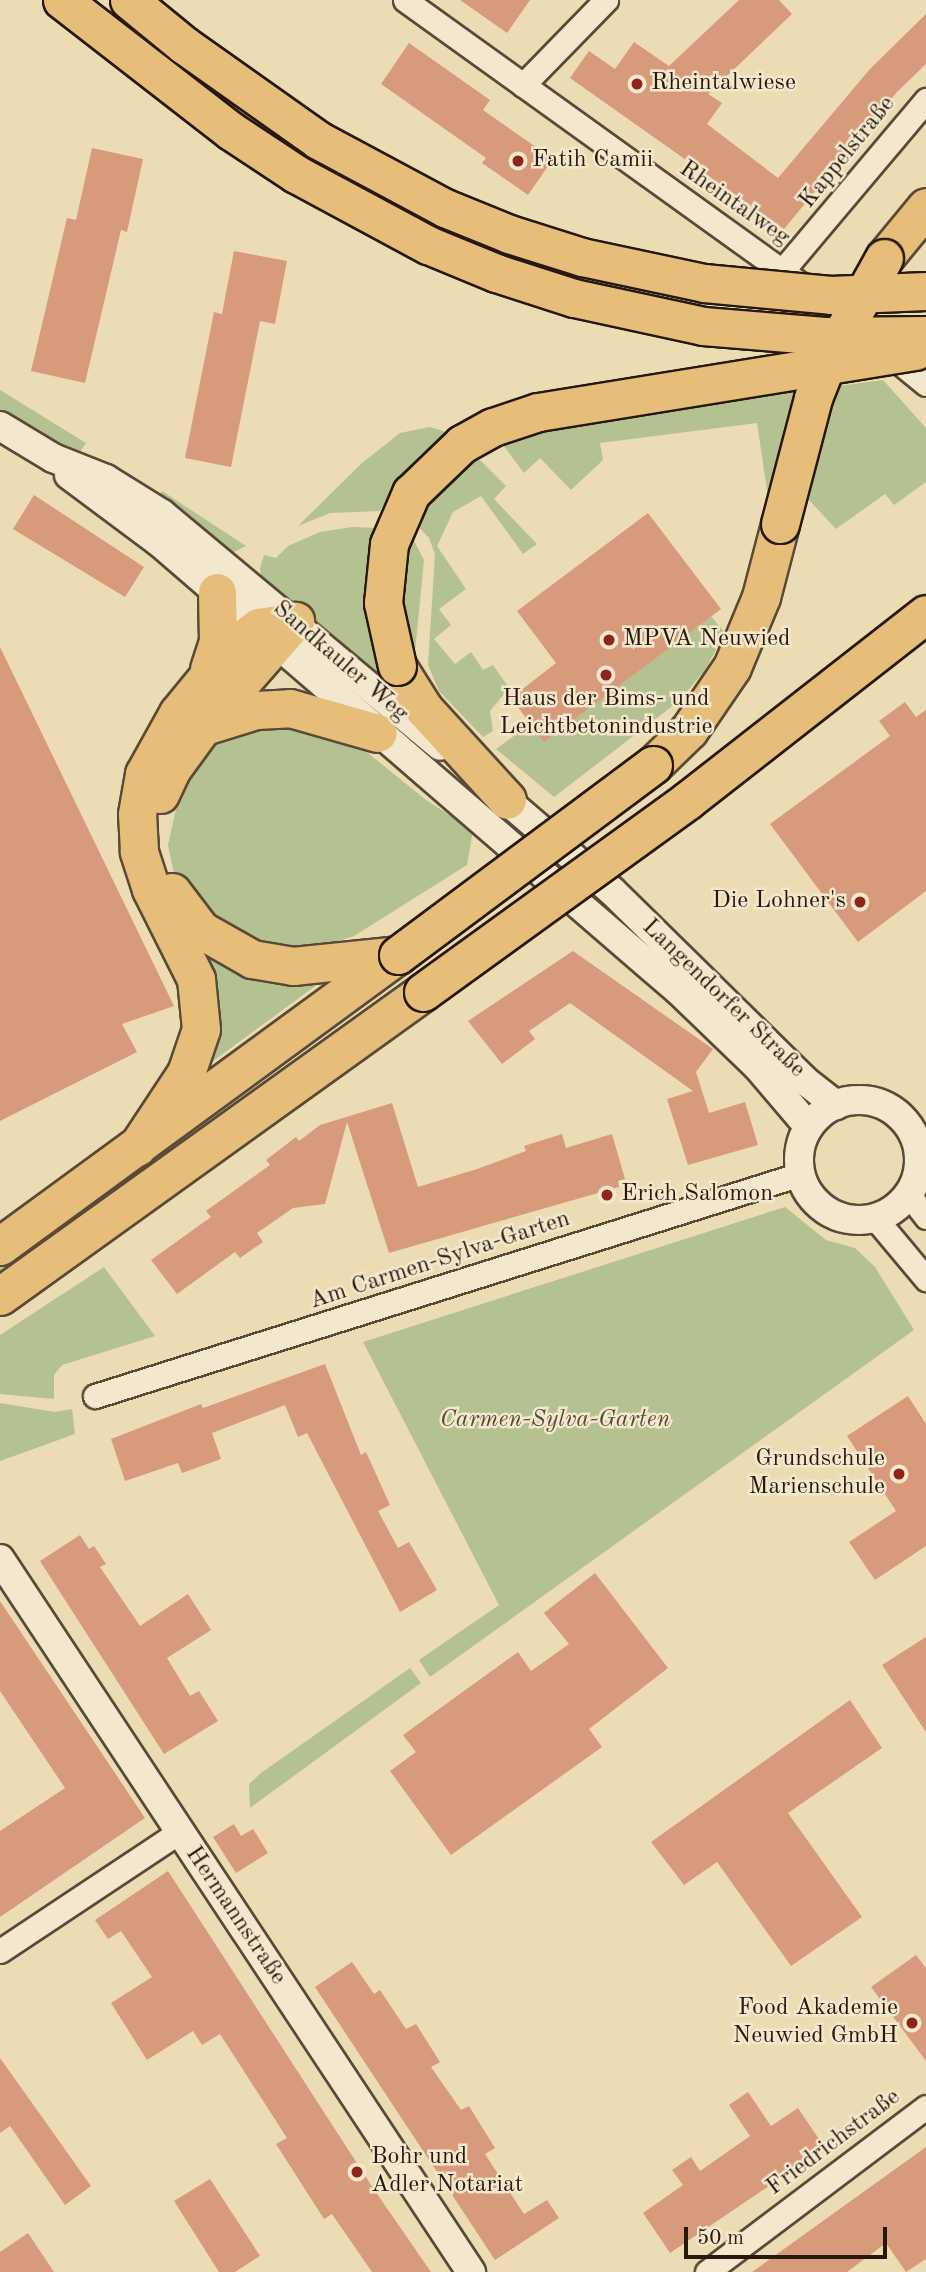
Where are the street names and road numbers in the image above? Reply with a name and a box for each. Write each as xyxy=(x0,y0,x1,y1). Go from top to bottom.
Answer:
street label: Kappelstraße xyxy=(794,91,902,215)
street label: Rheintalweg xyxy=(673,155,795,253)
street label: Sandkauler Weg xyxy=(266,595,414,729)
street label: Langendorfer Straße xyxy=(635,914,811,1084)
street label: Am Carmen-Sylva-Garten xyxy=(306,1205,574,1317)
street label: Hermannstraße xyxy=(178,1841,292,1991)
street label: Friedrichstraße xyxy=(761,2083,907,2203)

